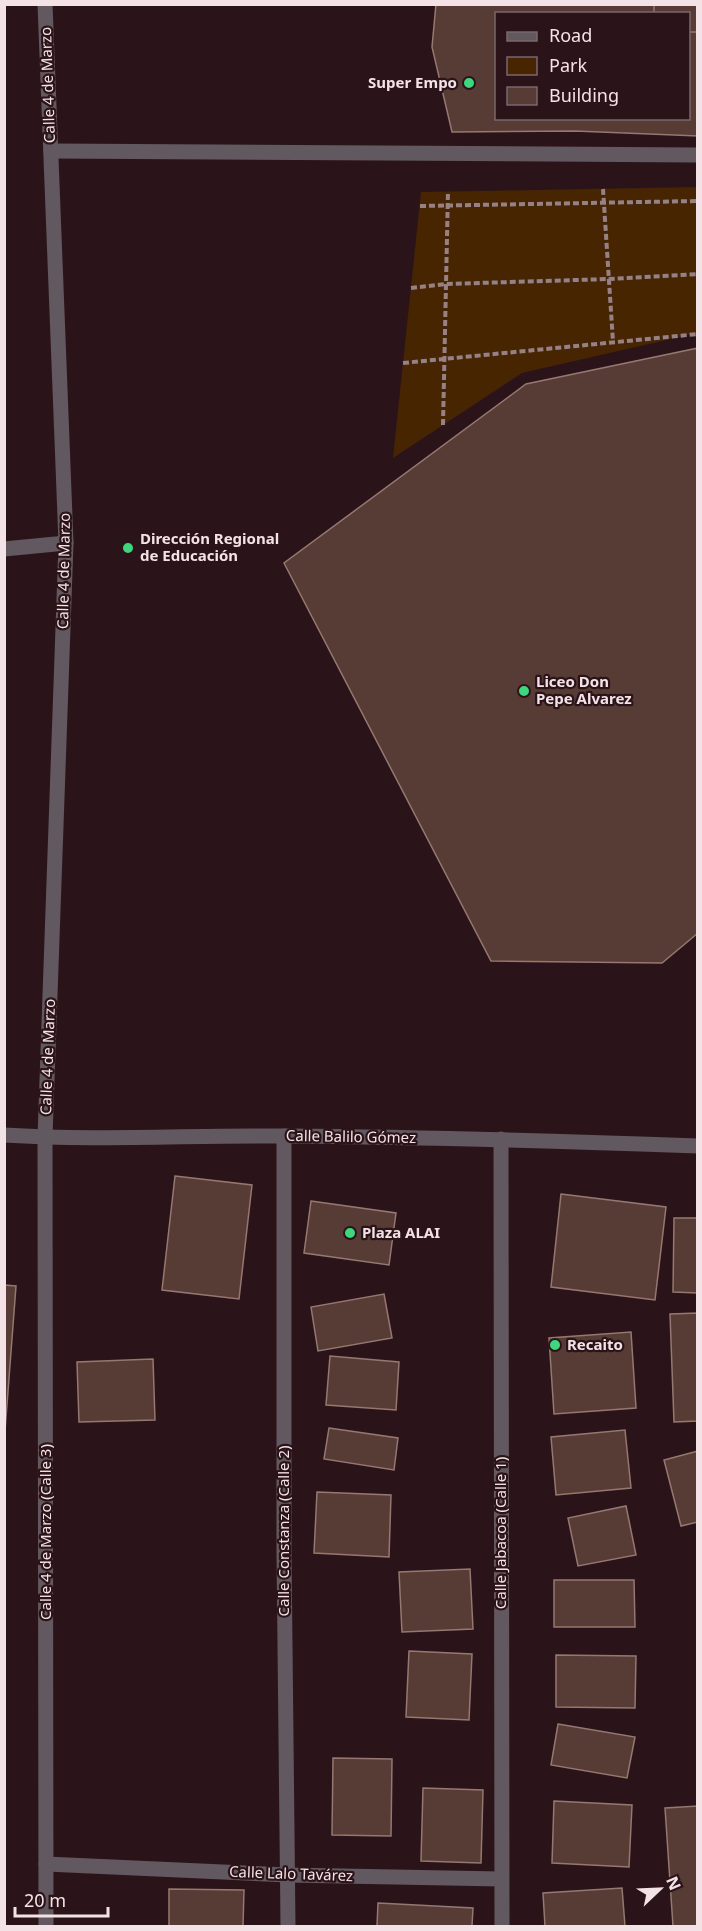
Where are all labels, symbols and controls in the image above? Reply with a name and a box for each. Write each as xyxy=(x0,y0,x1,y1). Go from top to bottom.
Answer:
legend xyxy=(495,12,690,120)
text: Road xyxy=(549,23,592,47)
street label: Calle 4 de Marzo xyxy=(35,27,59,144)
text: Park xyxy=(549,53,587,77)
place label: Super Empo xyxy=(368,72,457,92)
marker: Super Empo xyxy=(462,76,476,90)
text: Building xyxy=(549,83,619,107)
street label: Calle 4 de Marzo xyxy=(52,513,74,629)
place label: Dirección Regional de Educación xyxy=(140,528,279,565)
marker: Dirección Regional de Educación xyxy=(121,541,135,555)
place label: Liceo Don Pepe Alvarez xyxy=(536,671,632,708)
marker: Liceo Don Pepe Alvarez xyxy=(517,684,531,698)
street label: Calle 4 de Marzo xyxy=(35,998,59,1115)
street label: Calle Balilo Gómez xyxy=(286,1125,416,1147)
place label: Plaza ALAI xyxy=(362,1222,440,1242)
marker: Plaza ALAI xyxy=(343,1226,357,1240)
place label: Recaito xyxy=(567,1334,623,1354)
marker: Recaito xyxy=(548,1338,562,1352)
street label: Calle 4 de Marzo (Calle 3) xyxy=(35,1444,55,1620)
street label: Calle Constanza (Calle 2) xyxy=(273,1445,293,1617)
street label: Calle Jabacoa (Calle 1) xyxy=(490,1457,510,1609)
north arrow xyxy=(630,1859,690,1919)
street label: Calle Lalo Tavárez xyxy=(229,1861,353,1885)
text: N xyxy=(661,1873,686,1893)
scale bar xyxy=(15,1880,108,1918)
text: 20 m xyxy=(24,1888,66,1912)

